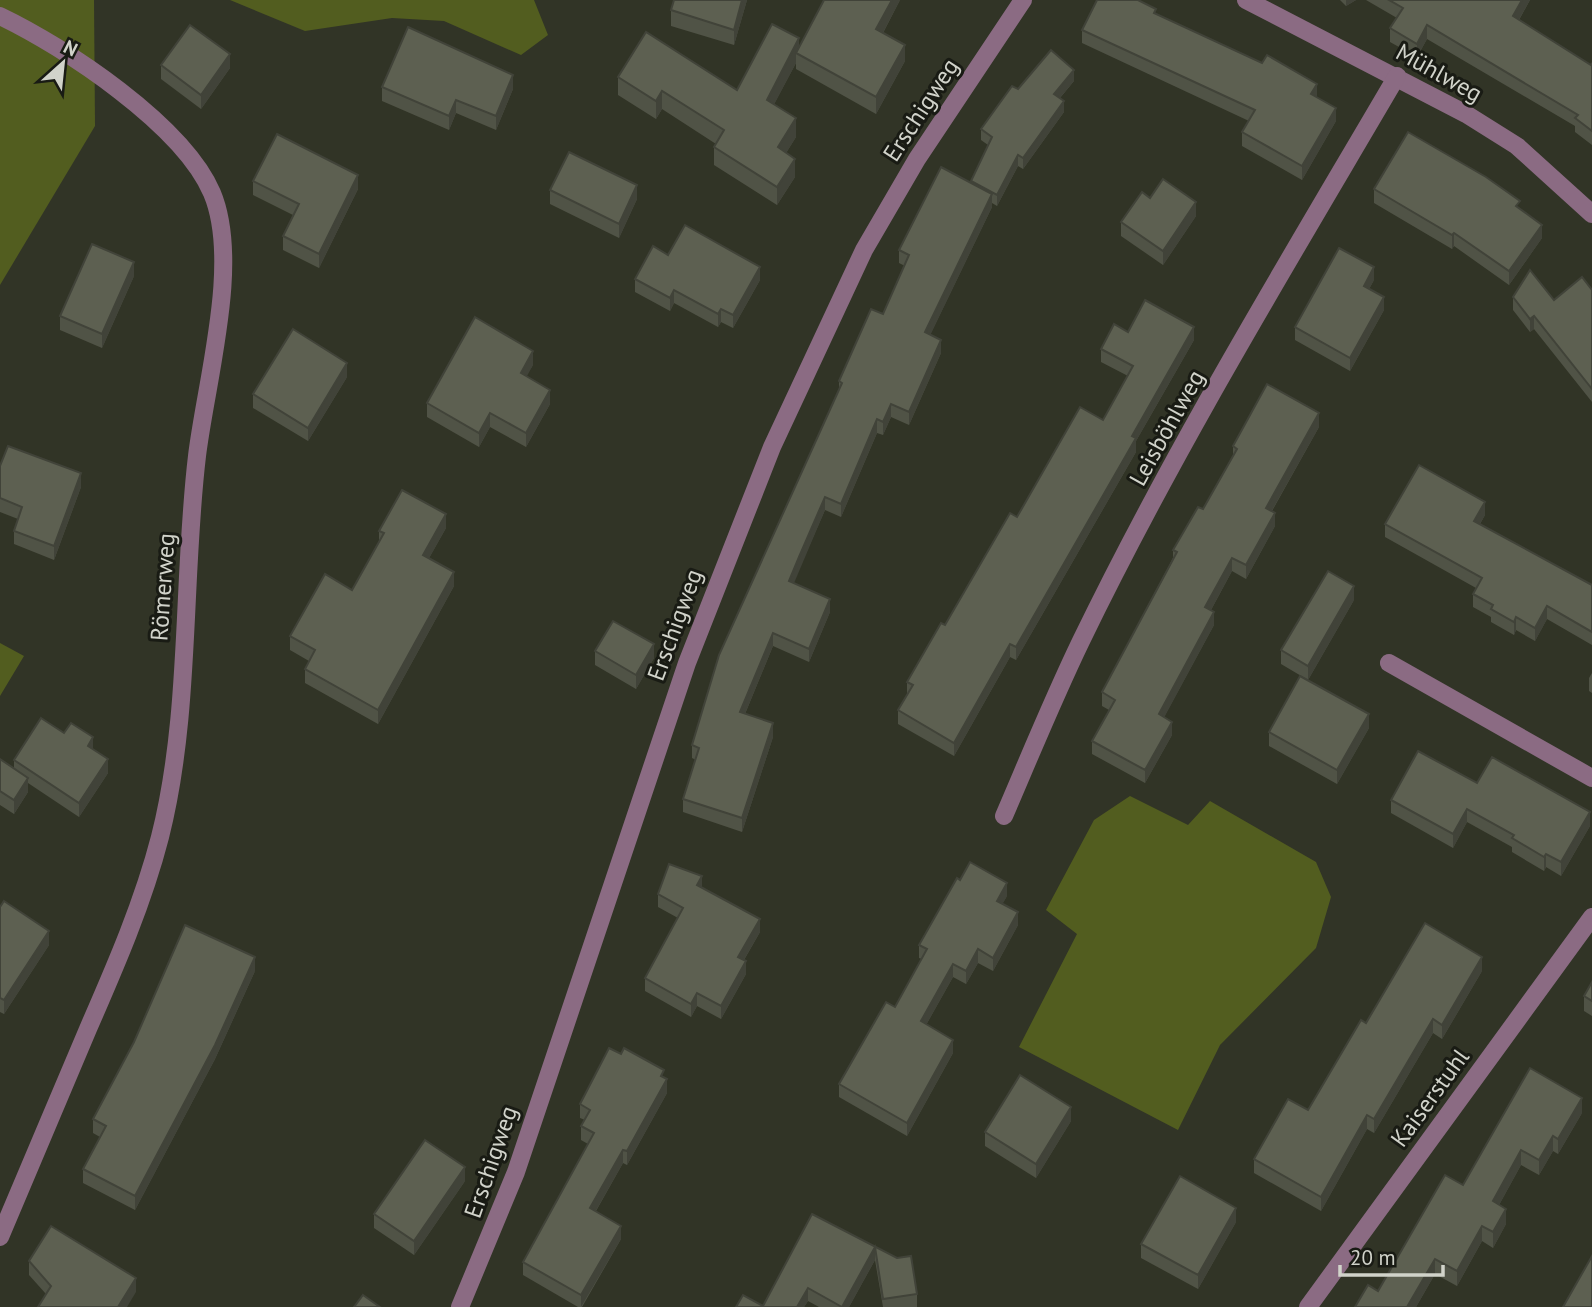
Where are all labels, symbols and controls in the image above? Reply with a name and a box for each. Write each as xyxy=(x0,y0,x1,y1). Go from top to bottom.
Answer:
north arrow xyxy=(28,28,98,98)
text: N xyxy=(60,34,82,61)
street label: Mühlweg xyxy=(1391,36,1488,109)
street label: Erschigweg xyxy=(876,52,965,167)
street label: Leisböhlweg xyxy=(1122,364,1211,491)
street label: Römerweg xyxy=(143,532,182,642)
street label: Erschigweg xyxy=(640,565,709,685)
street label: Kaiserstuhl xyxy=(1384,1042,1476,1153)
street label: Erschigweg xyxy=(457,1102,524,1222)
scale bar xyxy=(1340,1234,1443,1278)
text: 20 m xyxy=(1350,1244,1396,1271)

